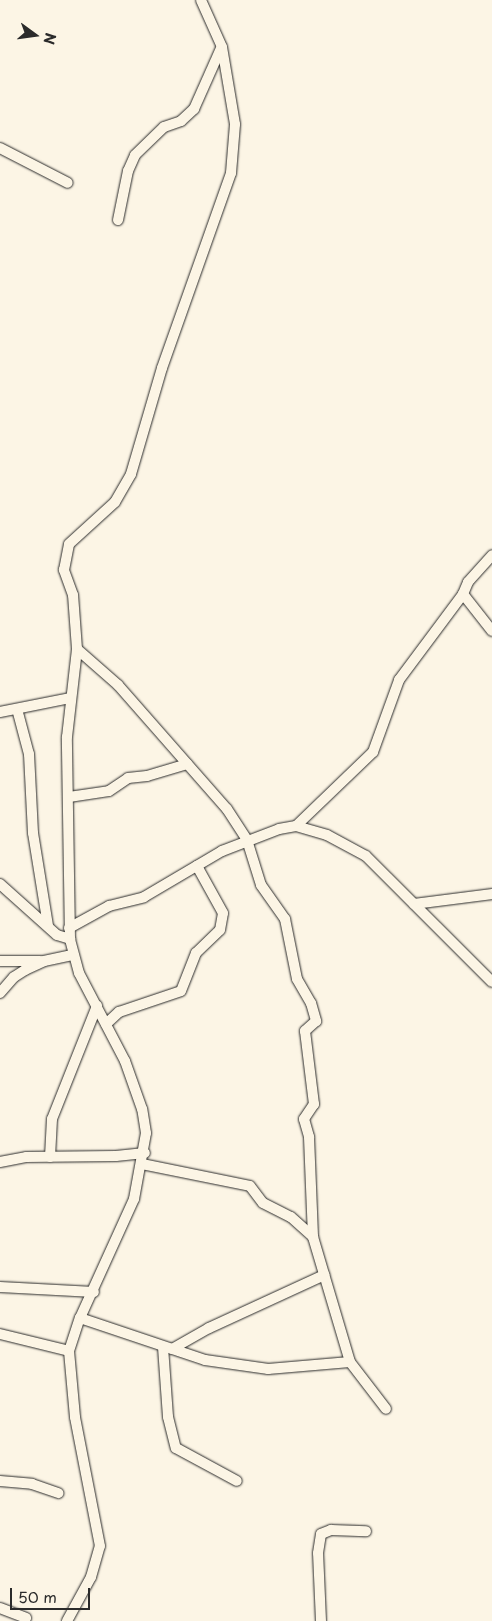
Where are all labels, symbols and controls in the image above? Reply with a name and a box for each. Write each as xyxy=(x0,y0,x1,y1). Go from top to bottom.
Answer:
north arrow xyxy=(10,10,60,60)
text: N xyxy=(39,31,62,47)
scale bar xyxy=(12,1578,92,1610)
text: 50 m xyxy=(18,1585,57,1608)

